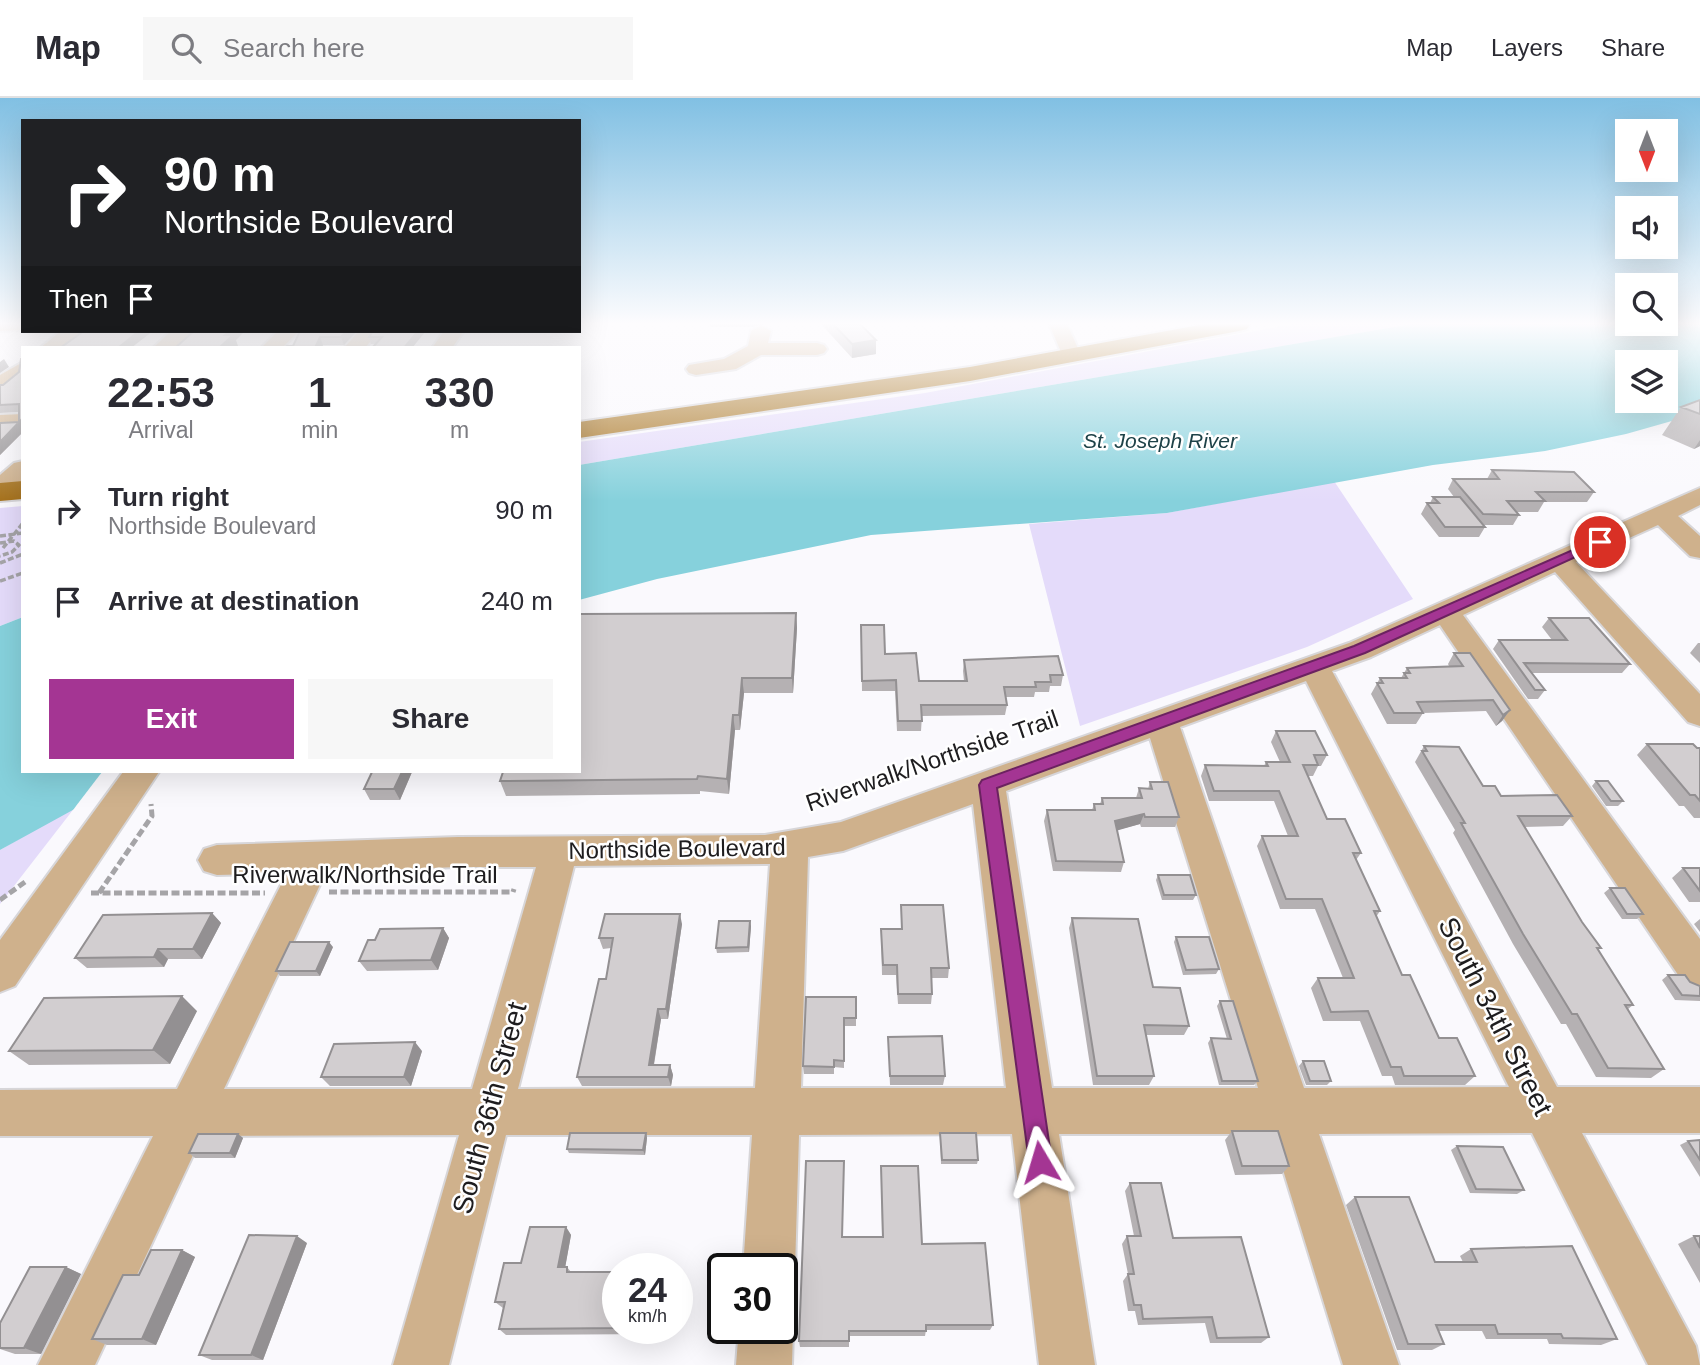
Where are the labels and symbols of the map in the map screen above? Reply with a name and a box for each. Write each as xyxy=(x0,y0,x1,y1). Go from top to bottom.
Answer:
north arrow xyxy=(1615,119,1678,182)
water label: St. Joseph River xyxy=(1083,429,1238,452)
pin xyxy=(1570,512,1630,572)
street label: Riverwalk/Northside Trail xyxy=(802,705,1062,816)
street label: Northside Boulevard xyxy=(568,833,786,864)
street label: Riverwalk/Northside Trail xyxy=(232,861,498,888)
street label: South 34th Street xyxy=(1432,912,1559,1121)
street label: South 36th Street xyxy=(446,999,533,1217)
position arrow xyxy=(1003,1125,1077,1199)
speed limit sign: 30 xyxy=(707,1253,798,1344)

